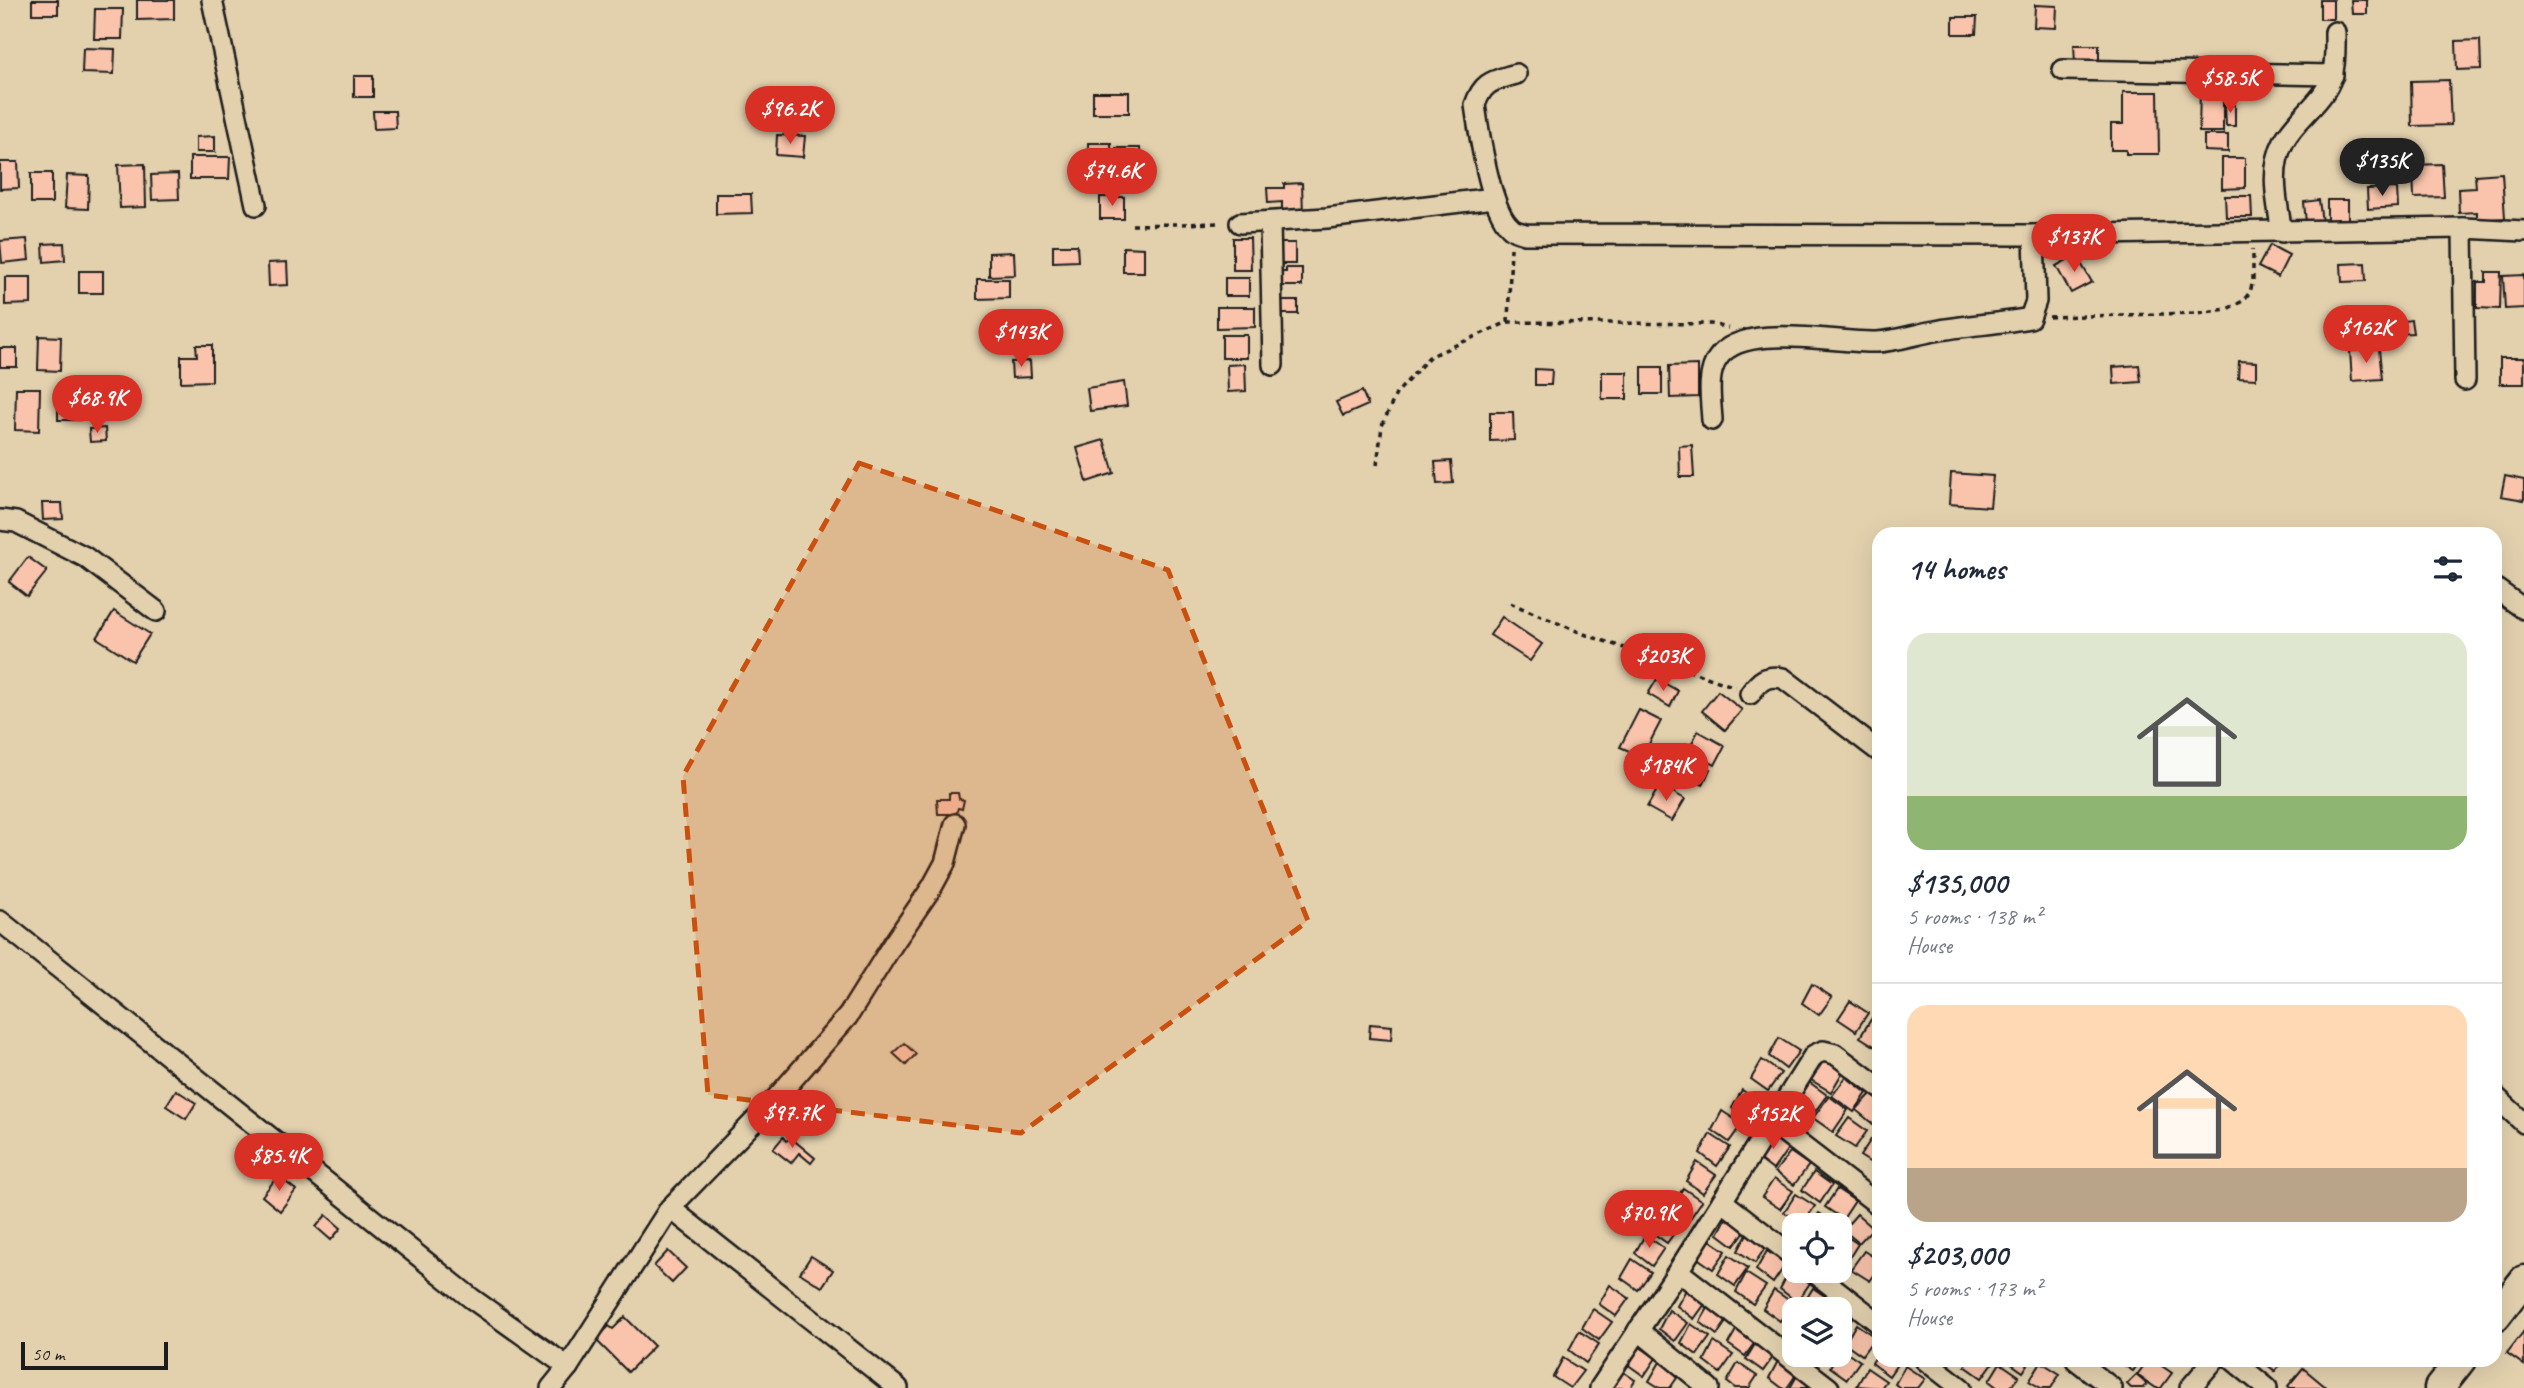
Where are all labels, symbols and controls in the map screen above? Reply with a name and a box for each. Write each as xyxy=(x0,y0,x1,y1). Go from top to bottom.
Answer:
pin: $58.5K xyxy=(2173,55,2287,115)
text: $58.5K xyxy=(2202,63,2258,92)
pin: $96.2K xyxy=(733,86,847,146)
text: $96.2K xyxy=(761,94,819,123)
pin: $135K xyxy=(2333,138,2431,198)
text: $135K xyxy=(2356,146,2408,175)
pin: $74.6K xyxy=(1055,148,1169,208)
text: $74.6K xyxy=(1083,156,1141,185)
pin: $137K xyxy=(2025,215,2123,274)
text: $137K xyxy=(2048,222,2101,251)
pin: $162K xyxy=(2317,306,2415,365)
pin: $143K xyxy=(972,310,1070,369)
text: $162K xyxy=(2339,313,2393,342)
text: $143K xyxy=(994,317,1048,346)
pin: $68.9K xyxy=(40,376,154,435)
text: $68.9K xyxy=(68,383,126,412)
text: 14 homes xyxy=(1907,550,2005,588)
icon: filters xyxy=(2429,550,2467,588)
pin: $203K xyxy=(1614,634,1712,693)
text: $203K xyxy=(1636,641,1690,670)
icon: home xyxy=(2124,679,2250,805)
pin: $184K xyxy=(1617,744,1715,803)
text: $184K xyxy=(1639,751,1693,780)
text: $135,000 xyxy=(1907,864,2007,902)
text: 5 rooms · 138 m² xyxy=(1907,902,2042,931)
text: House xyxy=(1907,931,1952,960)
icon: home xyxy=(2124,1051,2250,1177)
pin: $97.7K xyxy=(735,1090,849,1150)
pin: $152K xyxy=(1724,1092,1822,1151)
text: $97.7K xyxy=(763,1098,821,1127)
text: $152K xyxy=(1747,1099,1799,1128)
pin: $85.4K xyxy=(222,1134,336,1193)
text: $85.4K xyxy=(250,1141,308,1170)
pin: $70.9K xyxy=(1592,1190,1706,1250)
text: $70.9K xyxy=(1620,1198,1678,1227)
map controls xyxy=(1782,1213,1852,1367)
button: locate xyxy=(1782,1213,1852,1283)
text: $203,000 xyxy=(1907,1236,2007,1274)
text: 5 rooms · 173 m² xyxy=(1907,1274,2042,1303)
button: layers xyxy=(1782,1297,1852,1367)
text: House xyxy=(1907,1303,1952,1332)
scale bar xyxy=(21,1339,168,1371)
text: 50 m xyxy=(32,1342,64,1366)

